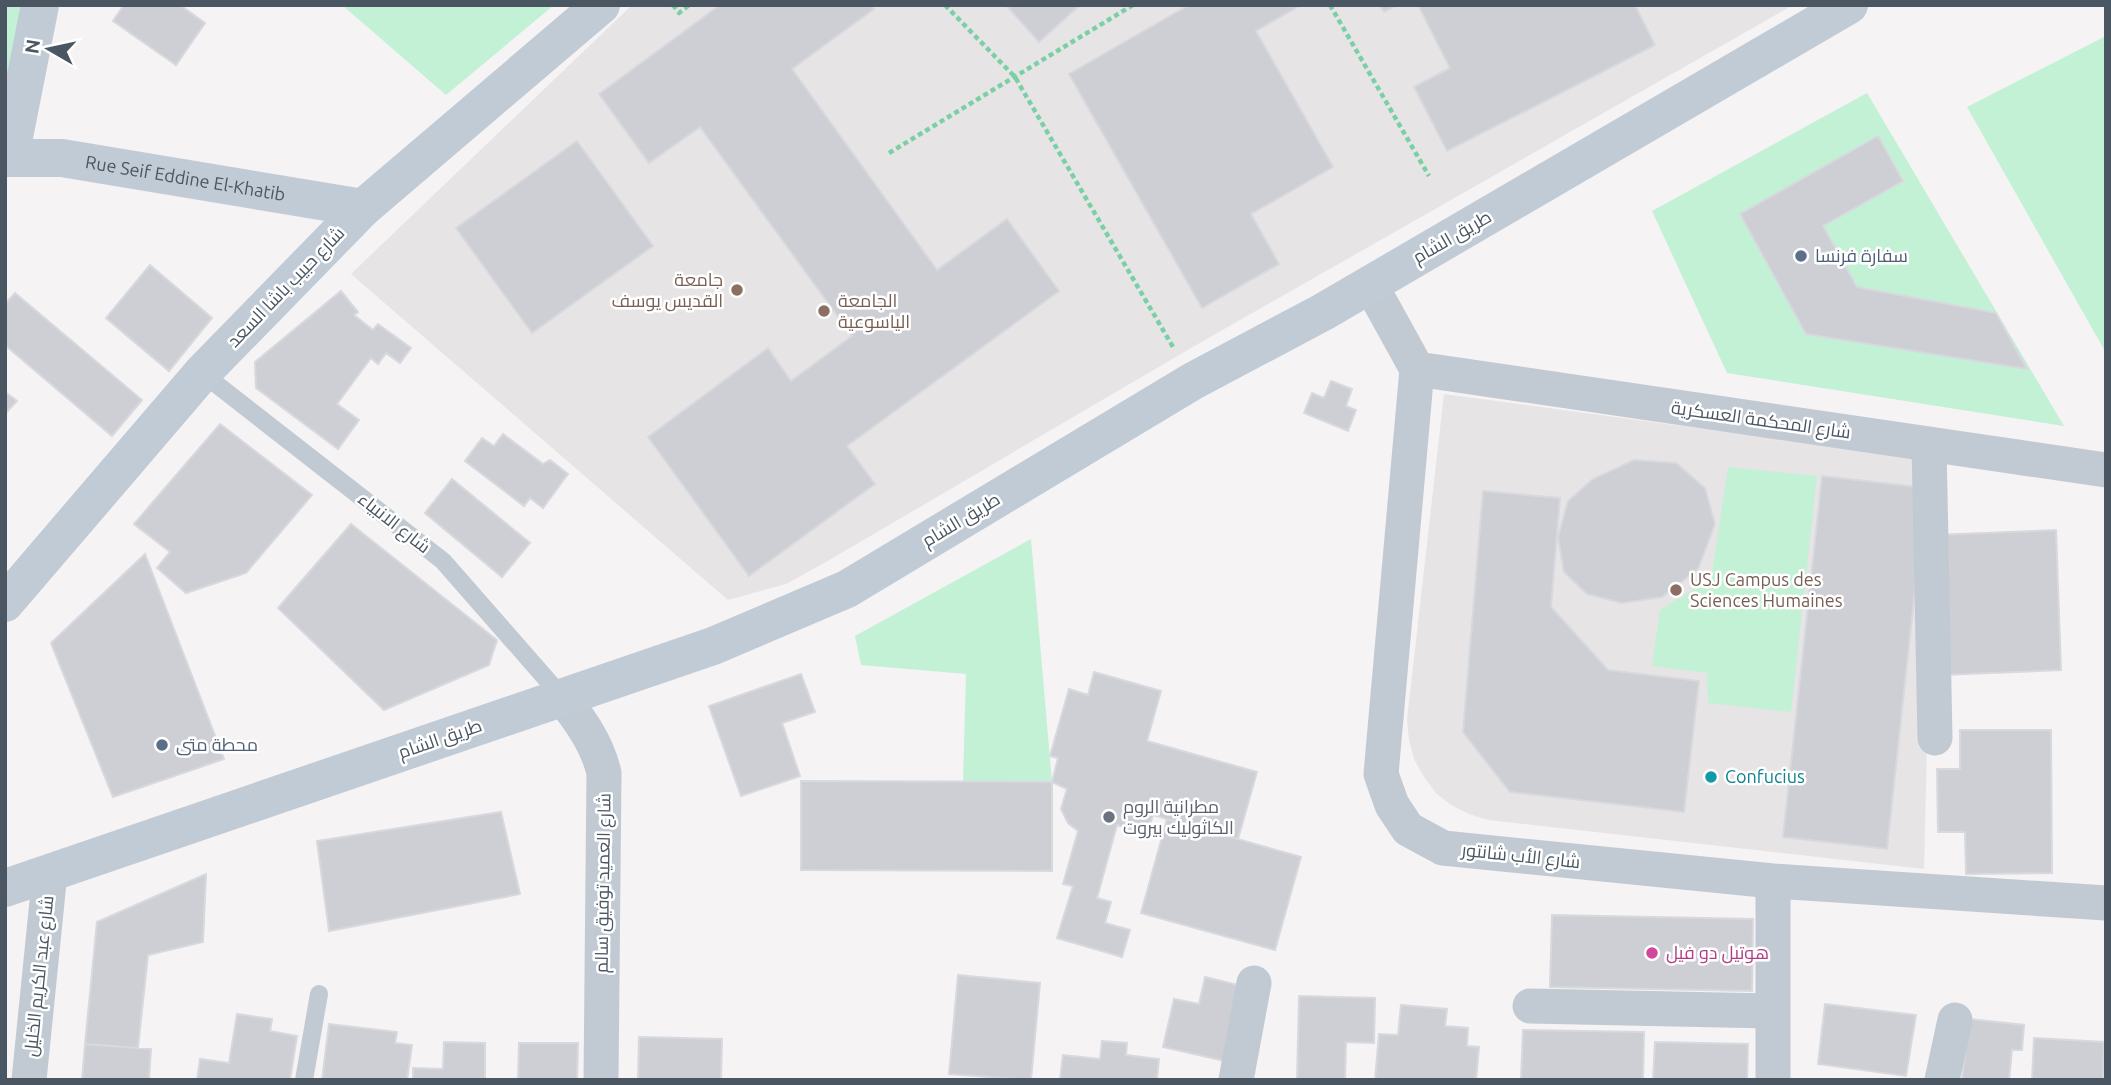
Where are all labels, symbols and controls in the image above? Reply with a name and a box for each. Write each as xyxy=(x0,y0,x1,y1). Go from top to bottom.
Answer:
north arrow xyxy=(14,14,84,84)
text: N xyxy=(20,38,44,55)
street label: Rue Seif Eddine El-Khatib xyxy=(84,151,287,204)
street label: طريق الشام xyxy=(1409,206,1496,269)
street label: شارع حبيب باشا السعد xyxy=(223,222,350,353)
place label: سفارة فرنسا xyxy=(1815,245,1908,267)
marker: سفارة فرنسا xyxy=(1793,248,1809,264)
place label: جامعة القديس يوسف xyxy=(612,269,723,312)
marker: جامعة القديس يوسف xyxy=(729,282,745,298)
place label: الجامعة الياسوعية xyxy=(838,290,910,333)
marker: الجامعة الياسوعية xyxy=(816,303,832,319)
street label: شارع المحكمة العسكرية xyxy=(1670,397,1852,444)
street label: شارع الانبياء xyxy=(353,488,435,559)
street label: طريق الشام xyxy=(918,488,1005,553)
place label: USJ Campus des Sciences Humaines xyxy=(1690,569,1843,610)
marker: USJ Campus des Sciences Humaines xyxy=(1668,582,1684,598)
street label: طريق الشام xyxy=(395,714,485,765)
place label: محطة متى xyxy=(176,734,258,756)
marker: محطة متى xyxy=(154,737,170,753)
place label: Confucius xyxy=(1725,766,1805,786)
marker: Confucius xyxy=(1703,769,1719,785)
street label: شارع العميد توفيق سالم xyxy=(590,793,617,973)
place label: مطرانية الروم الكاثوليك بيروت xyxy=(1123,796,1234,839)
marker: مطرانية الروم الكاثوليك بيروت xyxy=(1101,809,1117,825)
street label: شارع الأب شانتور xyxy=(1459,839,1581,874)
street label: شارع عبد الكريم الخليل xyxy=(20,894,59,1058)
place label: هوتيل دو فيل xyxy=(1666,942,1769,964)
marker: هوتيل دو فيل xyxy=(1644,945,1660,961)

